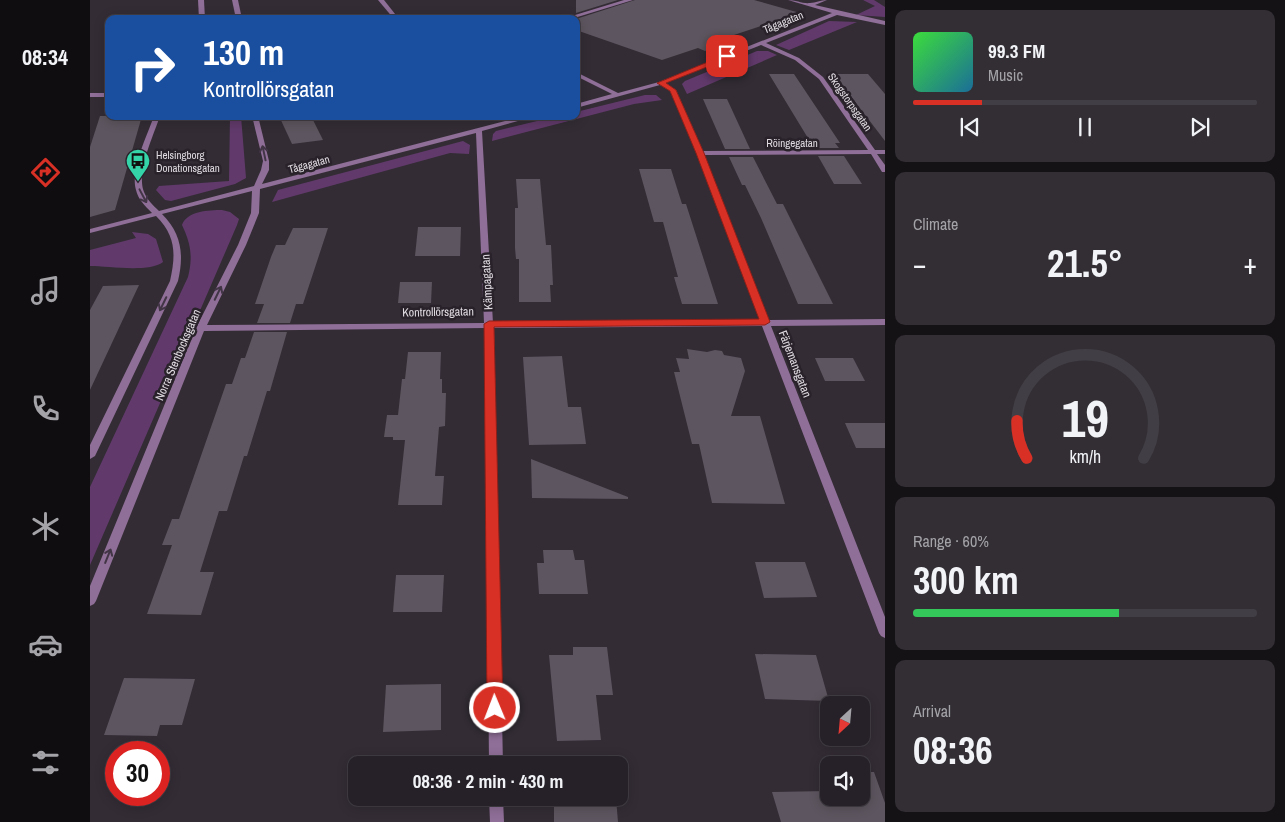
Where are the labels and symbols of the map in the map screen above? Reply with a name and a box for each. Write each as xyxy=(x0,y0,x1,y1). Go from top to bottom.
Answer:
street label: Tågagatan xyxy=(761,8,805,36)
pin xyxy=(706,35,748,77)
street label: Skogstorpsgatan xyxy=(825,70,875,134)
street label: Röingegatan xyxy=(766,136,818,150)
one-way arrow xyxy=(259,146,269,162)
bus stop icon: Helsingborg Donationsgatan xyxy=(125,148,151,182)
place label: Helsingborg Donationsgatan xyxy=(156,148,220,175)
street label: Tågagatan xyxy=(287,152,331,176)
one-way arrow xyxy=(139,188,148,203)
street label: Kämpagatan xyxy=(478,254,496,310)
one-way arrow xyxy=(213,286,223,301)
one-way arrow xyxy=(158,296,167,311)
street label: Kontrollörsgatan xyxy=(402,303,474,321)
street label: Norra Stenbocksgatan xyxy=(152,307,204,403)
street label: Färjemansgatan xyxy=(775,328,815,400)
one-way arrow xyxy=(104,549,114,564)
position arrow xyxy=(468,681,520,733)
north arrow xyxy=(820,696,870,746)
speed limit sign: 30 xyxy=(105,741,170,806)

